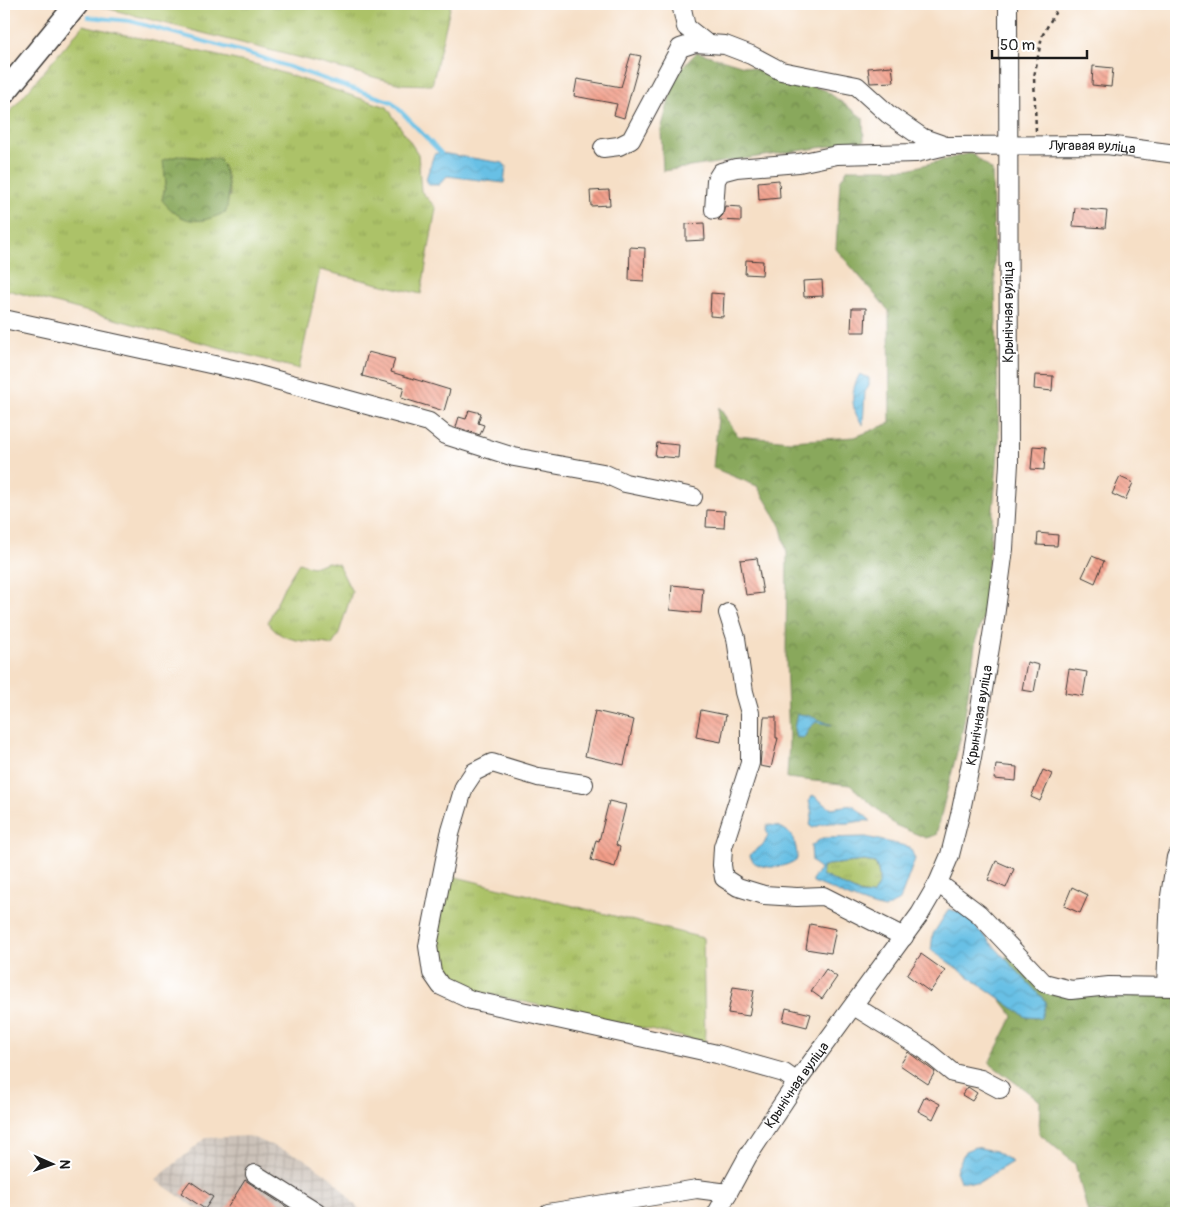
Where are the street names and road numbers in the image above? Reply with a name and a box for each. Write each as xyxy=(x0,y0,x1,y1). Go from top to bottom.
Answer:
street label: Лугавая вуліца xyxy=(1048,137,1137,158)
street label: Крынічная вуліца xyxy=(1000,261,1017,363)
street label: Крынічная вуліца xyxy=(962,664,996,767)
street label: Крынічная вуліца xyxy=(761,1038,833,1131)

